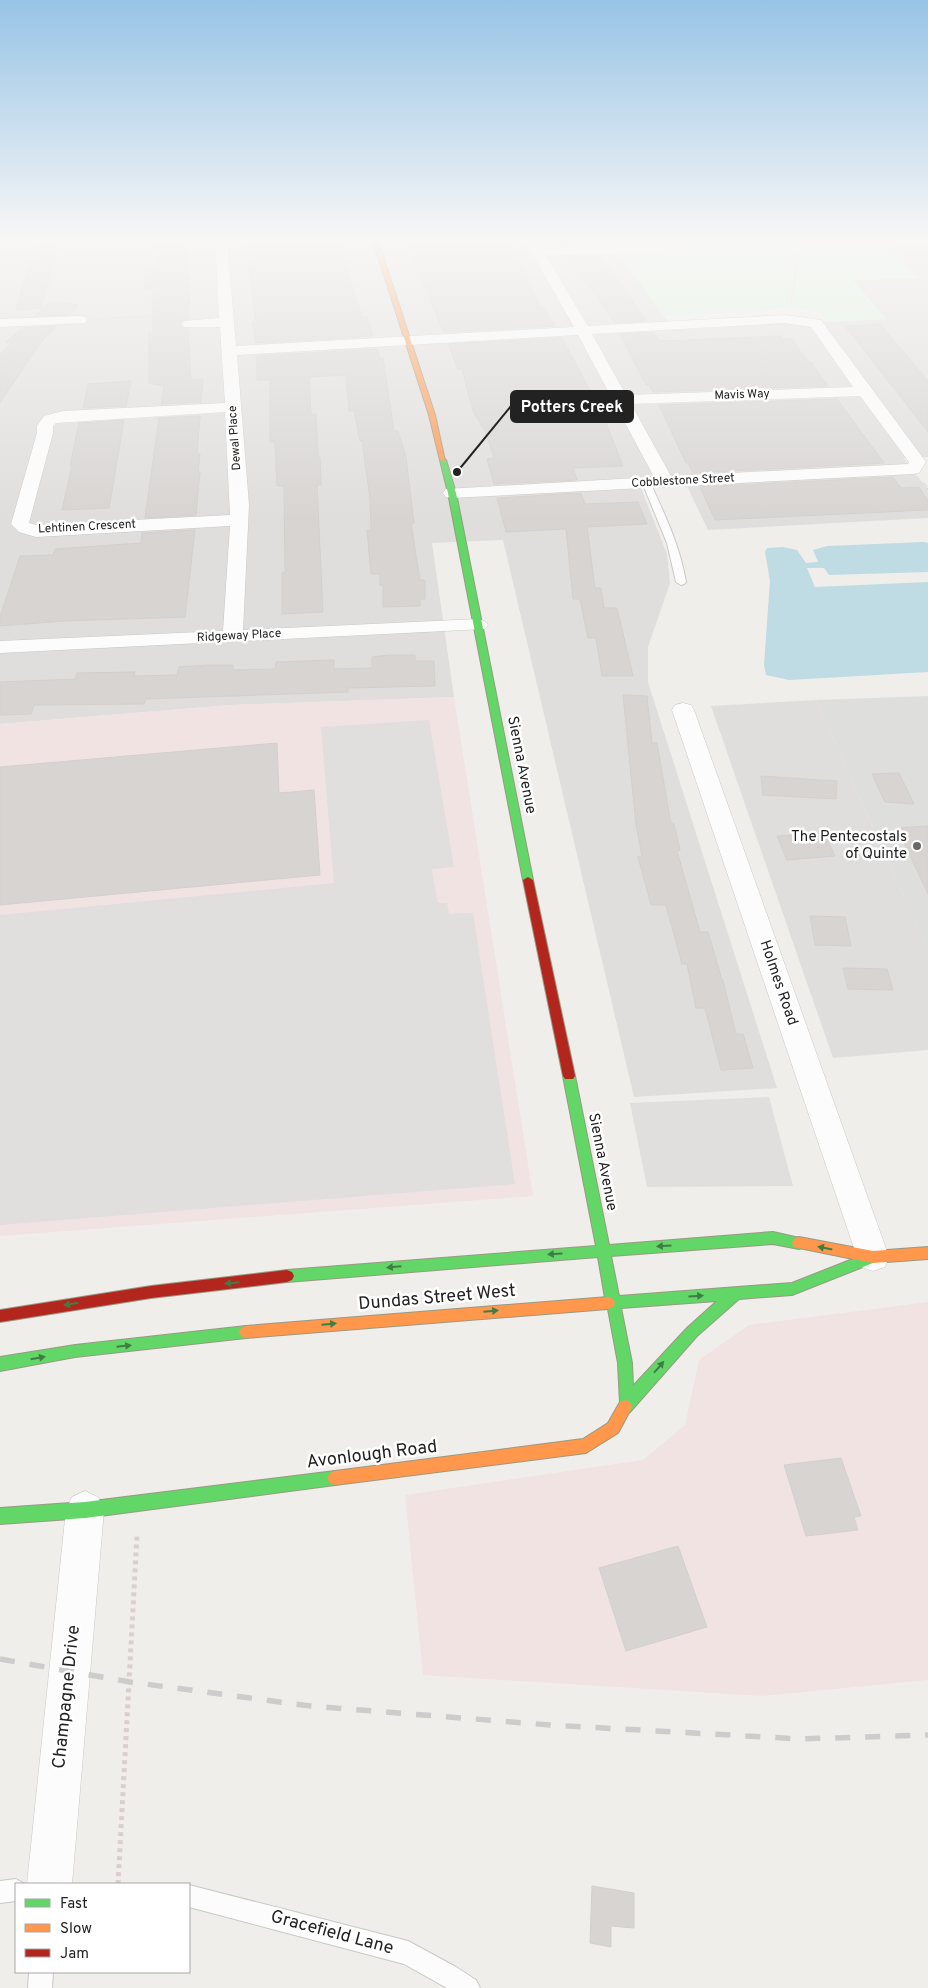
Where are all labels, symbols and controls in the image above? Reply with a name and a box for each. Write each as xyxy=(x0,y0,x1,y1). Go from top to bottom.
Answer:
street label: Mavis Way xyxy=(714,386,770,404)
callout: Potters Creek xyxy=(511,391,633,422)
text: Potters Creek xyxy=(521,398,623,418)
street label: Dewal Place xyxy=(225,405,245,471)
street label: Cobblestone Street xyxy=(631,470,735,492)
street label: Lehtinen Crescent xyxy=(38,516,136,538)
street label: Ridgeway Place xyxy=(196,626,282,646)
street label: Sienna Avenue xyxy=(502,715,540,815)
place label: The Pentecostals of Quinte xyxy=(791,828,907,864)
marker: The Pentecostals of Quinte xyxy=(911,840,923,852)
street label: Holmes Road xyxy=(755,938,801,1028)
street label: Sienna Avenue xyxy=(583,1112,621,1212)
one-way arrow xyxy=(655,1242,671,1250)
one-way arrow xyxy=(817,1244,832,1252)
one-way arrow xyxy=(547,1250,563,1258)
one-way arrow xyxy=(385,1263,401,1271)
one-way arrow xyxy=(224,1279,240,1287)
street label: Dundas Street West xyxy=(357,1280,517,1316)
one-way arrow xyxy=(689,1291,705,1299)
one-way arrow xyxy=(62,1301,78,1309)
one-way arrow xyxy=(483,1307,499,1315)
one-way arrow xyxy=(321,1320,337,1328)
one-way arrow xyxy=(116,1342,132,1350)
one-way arrow xyxy=(30,1353,46,1361)
one-way arrow xyxy=(653,1362,665,1374)
street label: Avonlough Road xyxy=(305,1436,439,1474)
street label: Champagne Drive xyxy=(48,1624,86,1770)
legend xyxy=(15,1883,190,1973)
text: Fast xyxy=(60,1895,88,1914)
street label: Gracefield Lane xyxy=(268,1906,396,1960)
text: Slow xyxy=(60,1920,92,1939)
text: Jam xyxy=(60,1945,89,1964)

